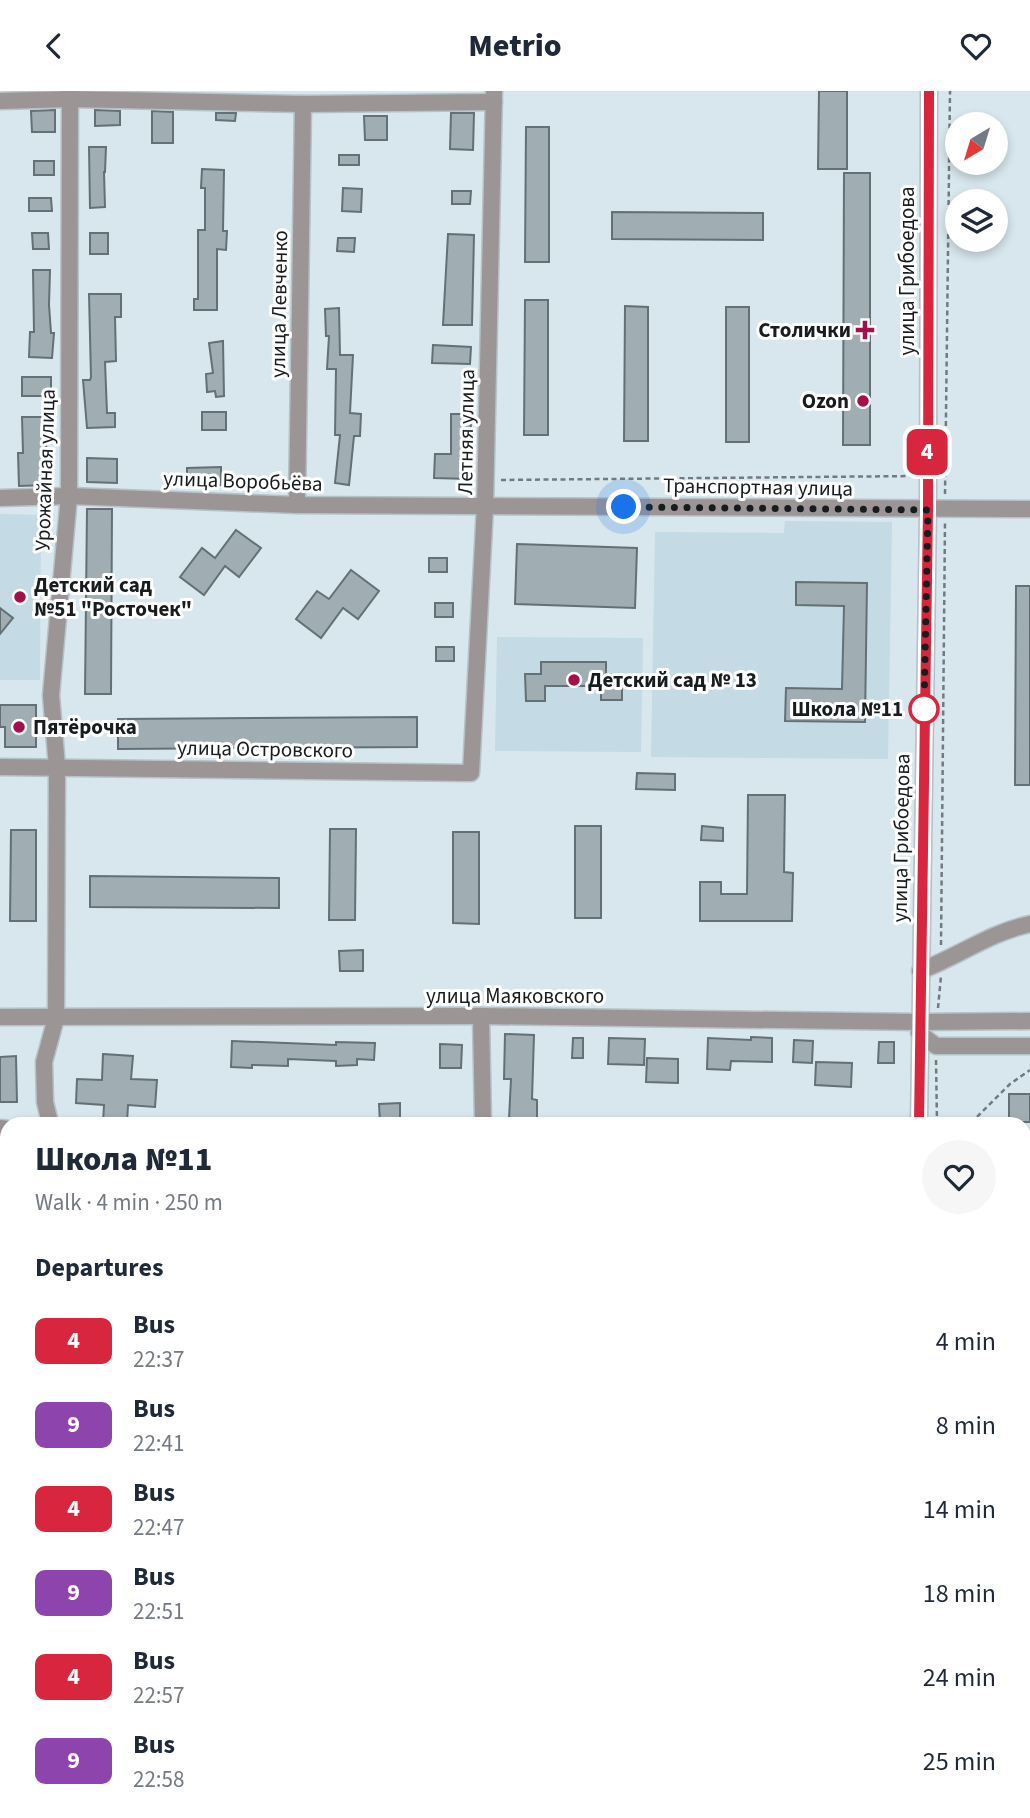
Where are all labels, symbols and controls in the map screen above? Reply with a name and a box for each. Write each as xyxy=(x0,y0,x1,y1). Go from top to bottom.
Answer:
text: Metrio xyxy=(468,23,562,69)
icon: back xyxy=(35,27,73,65)
icon: heart xyxy=(957,27,995,65)
north arrow xyxy=(945,112,1008,175)
map controls xyxy=(945,112,1008,252)
street label: улица Грибоедова xyxy=(892,186,922,356)
button: layers xyxy=(945,189,1008,252)
street label: улица Левченко xyxy=(263,230,295,378)
place label: Столички xyxy=(758,315,851,345)
marker: Столички xyxy=(857,322,873,338)
street label: Летняя улица xyxy=(450,369,482,495)
place label: Ozon xyxy=(802,386,849,416)
street label: Урожайная улица xyxy=(27,388,63,552)
marker: Ozon xyxy=(855,393,871,409)
line badge: 4 xyxy=(904,429,950,475)
text: 4 xyxy=(921,434,933,469)
street label: улица Воробьёва xyxy=(163,463,323,499)
street label: Транспортная улица xyxy=(663,470,853,504)
your location xyxy=(606,489,641,524)
place label: Детский сад №51 "Росточек" xyxy=(34,570,192,624)
marker: Детский сад №51 "Росточек" xyxy=(12,589,28,605)
place label: Детский сад № 13 xyxy=(588,665,757,695)
marker: Детский сад № 13 xyxy=(566,672,582,688)
place label: Школа №11 xyxy=(791,694,903,724)
marker: Школа №11 xyxy=(909,694,939,724)
place label: Пятёрочка xyxy=(33,712,137,742)
marker: Пятёрочка xyxy=(11,719,27,735)
street label: улица Островского xyxy=(177,732,353,766)
street label: улица Грибоедова xyxy=(885,753,917,923)
street label: улица Маяковского xyxy=(426,981,604,1011)
text: Школа №11 xyxy=(35,1136,212,1183)
button: heart xyxy=(922,1140,996,1214)
text: Walk · 4 min · 250 m xyxy=(35,1186,223,1219)
text: Departures xyxy=(35,1249,163,1286)
text: Bus xyxy=(133,1306,175,1343)
text: 4 xyxy=(67,1323,80,1358)
text: 4 min xyxy=(936,1323,996,1360)
text: 22:37 xyxy=(133,1343,184,1376)
text: Bus xyxy=(133,1390,175,1427)
text: 9 xyxy=(67,1407,80,1442)
text: 8 min xyxy=(936,1407,996,1444)
text: 22:41 xyxy=(133,1427,184,1460)
text: Bus xyxy=(133,1474,175,1511)
text: 4 xyxy=(67,1491,80,1526)
text: 14 min xyxy=(923,1491,996,1528)
text: 22:47 xyxy=(133,1511,184,1544)
text: Bus xyxy=(133,1558,175,1595)
text: 9 xyxy=(67,1575,80,1610)
text: 18 min xyxy=(923,1575,996,1612)
text: 22:51 xyxy=(133,1595,184,1628)
text: Bus xyxy=(133,1642,175,1679)
text: 4 xyxy=(67,1659,80,1694)
text: 24 min xyxy=(923,1659,996,1696)
text: 22:57 xyxy=(133,1679,184,1712)
text: Bus xyxy=(133,1726,175,1763)
text: 9 xyxy=(67,1743,80,1778)
text: 25 min xyxy=(923,1743,996,1780)
text: 22:58 xyxy=(133,1763,184,1796)

